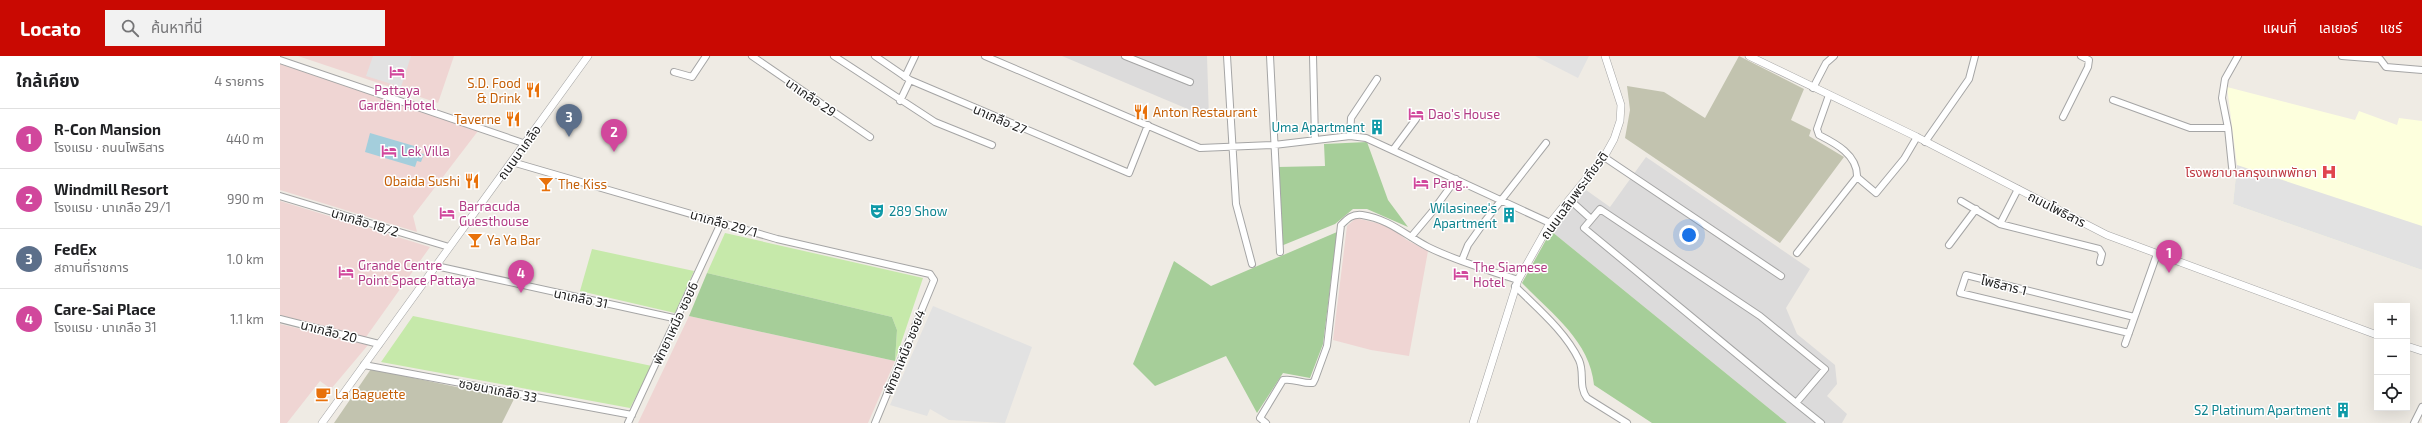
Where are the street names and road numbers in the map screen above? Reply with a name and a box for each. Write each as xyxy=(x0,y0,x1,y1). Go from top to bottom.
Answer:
street label: นาเกลือ 29 xyxy=(783,74,839,120)
street label: นาเกลือ 27 xyxy=(971,101,1029,138)
street label: ถนนนาเกลือ xyxy=(494,122,544,182)
street label: ถนนเฉลิมพระเกียรติ xyxy=(1537,148,1611,242)
street label: ถนนโพธิสาร xyxy=(2025,188,2089,230)
street label: นาเกลือ 18/2 xyxy=(329,204,401,240)
street label: นาเกลือ 29/1 xyxy=(688,206,760,240)
street label: โพธิสาร 1 xyxy=(1979,272,2029,298)
street label: พัทยาเหนือ ซอย6 xyxy=(649,279,701,367)
street label: นาเกลือ 31 xyxy=(552,284,610,312)
street label: พัทยาเหนือ ซอย4 xyxy=(880,307,928,397)
street label: นาเกลือ 20 xyxy=(299,316,359,346)
street label: ซอยนาเกลือ 33 xyxy=(457,375,539,405)

